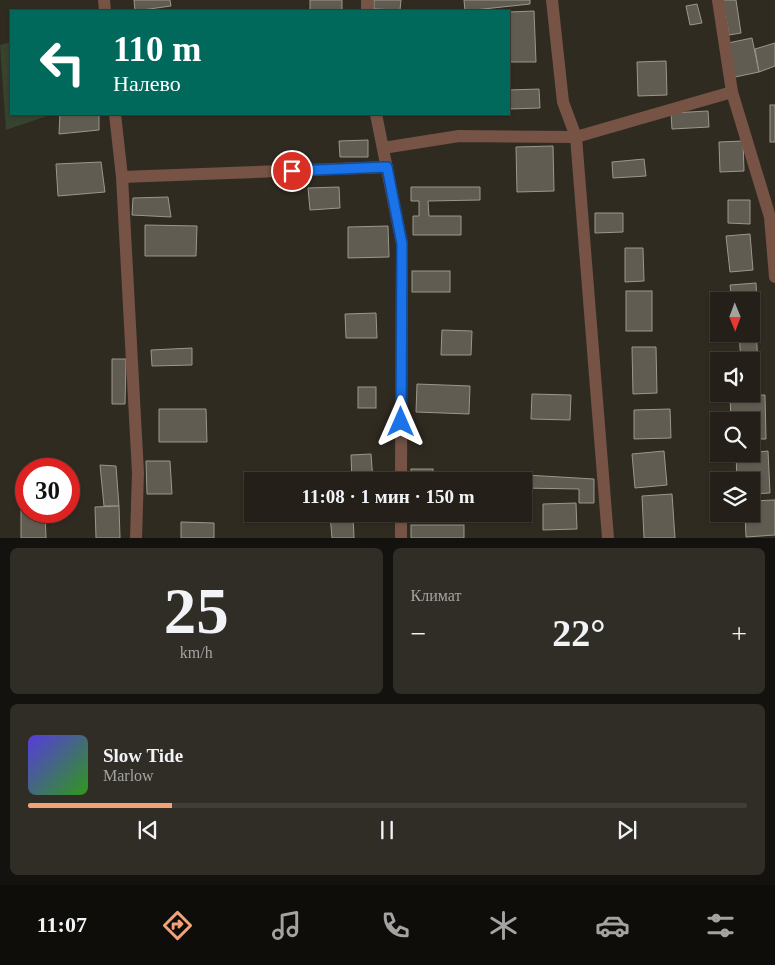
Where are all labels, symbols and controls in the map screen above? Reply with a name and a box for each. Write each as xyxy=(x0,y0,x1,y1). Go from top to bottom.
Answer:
icon: left xyxy=(30,30,95,95)
text: 110 m xyxy=(113,30,201,69)
text: Налево xyxy=(113,71,181,96)
pin xyxy=(271,150,313,192)
icon: arrive xyxy=(278,157,306,185)
north arrow xyxy=(710,292,760,342)
map controls xyxy=(710,292,760,522)
button: sound xyxy=(710,352,760,402)
position arrow xyxy=(374,395,426,447)
button: search xyxy=(710,412,760,462)
speed limit sign: 30 xyxy=(15,458,80,523)
button: layers xyxy=(710,472,760,522)
text: 11:08 · 1 мин · 150 m xyxy=(301,486,475,507)
text: 25 xyxy=(164,575,229,647)
text: Климат xyxy=(411,587,461,604)
text: 22° xyxy=(552,612,605,654)
text: − xyxy=(411,618,426,649)
text: + xyxy=(731,618,747,649)
text: km/h xyxy=(180,644,213,661)
text: Slow Tide xyxy=(103,745,183,766)
text: Marlow xyxy=(103,767,154,784)
icon: previous xyxy=(134,816,162,844)
icon: pause xyxy=(373,816,401,844)
icon: next xyxy=(613,816,641,844)
icon: directions xyxy=(160,908,195,943)
icon: music xyxy=(269,908,304,943)
icon: phone xyxy=(378,908,413,943)
icon: climate xyxy=(486,908,521,943)
icon: car xyxy=(595,908,630,943)
icon: filters xyxy=(703,908,738,943)
text: 11:07 xyxy=(37,912,87,937)

